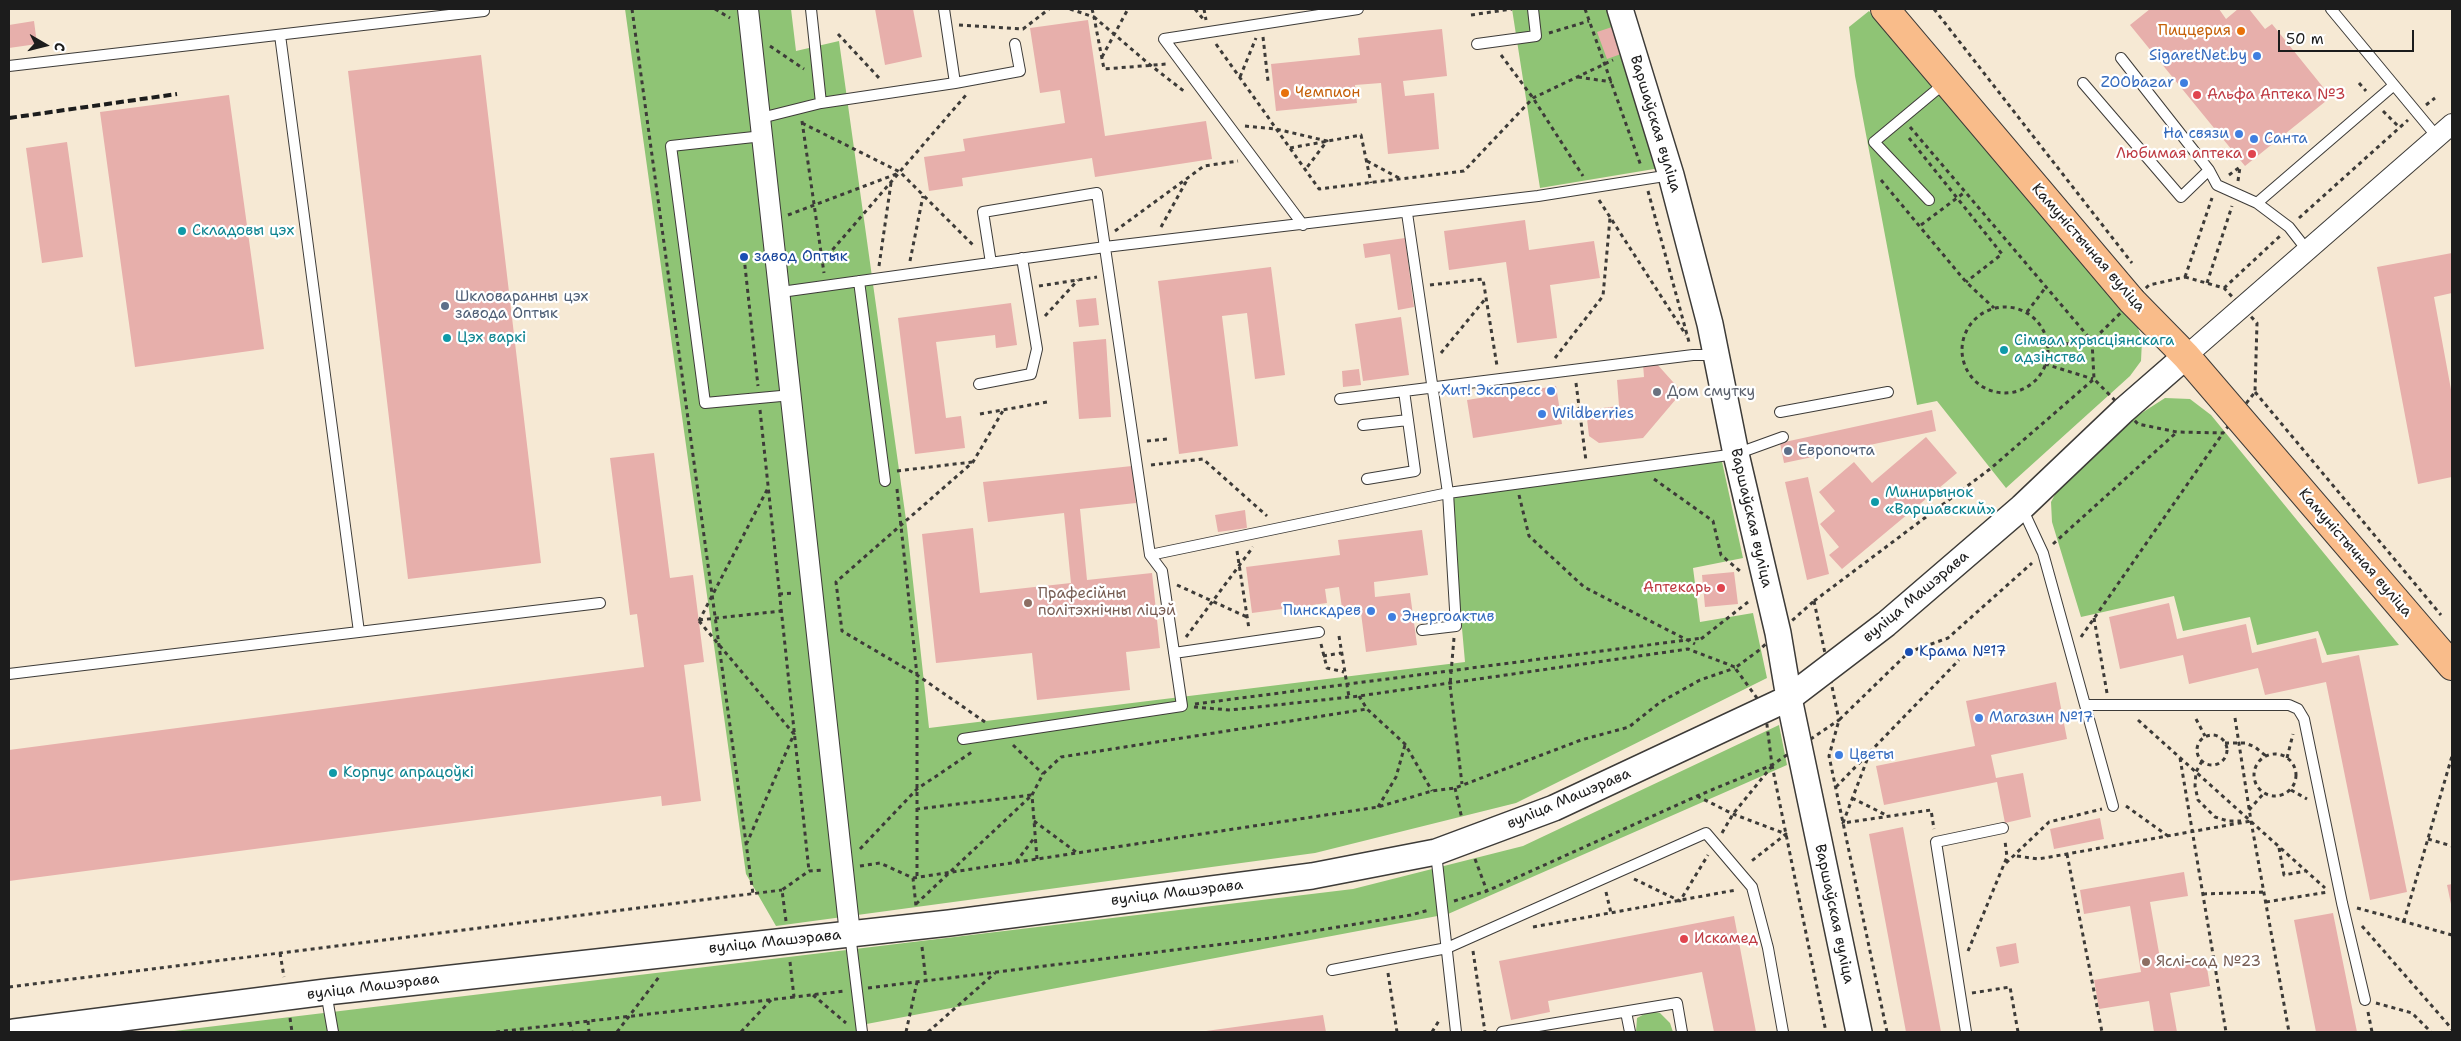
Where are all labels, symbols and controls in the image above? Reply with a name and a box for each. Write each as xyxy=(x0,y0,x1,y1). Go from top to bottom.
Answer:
north arrow xyxy=(20,20,70,70)
scale bar xyxy=(2281,20,2417,52)
place label: Пиццерия xyxy=(2158,22,2231,40)
marker: Пиццерия xyxy=(2235,25,2247,37)
text: 50 m xyxy=(2286,29,2324,49)
text: С xyxy=(50,42,69,53)
place label: SigaretNet.by xyxy=(2149,47,2247,65)
marker: SigaretNet.by xyxy=(2251,50,2263,62)
street label: Варшаўская вуліца xyxy=(1626,53,1684,195)
place label: ZOObazar xyxy=(2101,74,2174,92)
marker: ZOObazar xyxy=(2178,77,2190,89)
place label: Чемпион xyxy=(1295,84,1360,102)
place label: Альфа Аптека №3 xyxy=(2207,86,2346,104)
marker: Чемпион xyxy=(1279,87,1291,99)
marker: Альфа Аптека №3 xyxy=(2191,89,2203,101)
place label: На связи xyxy=(2163,125,2229,143)
marker: На связи xyxy=(2233,128,2245,140)
place label: Санта xyxy=(2264,130,2308,148)
marker: Санта xyxy=(2248,133,2260,145)
place label: Любимая аптека xyxy=(2116,145,2242,163)
marker: Любимая аптека xyxy=(2246,148,2258,160)
street label: Камуністычная вуліца xyxy=(2027,180,2149,316)
place label: Складовы цэх xyxy=(192,222,294,240)
marker: Складовы цэх xyxy=(176,225,188,237)
place label: завод Оптык xyxy=(754,248,848,266)
marker: завод Оптык xyxy=(738,251,750,263)
place label: Шкловаранны цэх завода Оптык xyxy=(455,288,588,323)
marker: Шкловаранны цэх завода Оптык xyxy=(439,300,451,312)
place label: Цэх варкі xyxy=(457,329,526,347)
marker: Цэх варкі xyxy=(441,332,453,344)
place label: Сімвал хрысціянскага адзінства xyxy=(2014,332,2174,367)
marker: Сімвал хрысціянскага адзінства xyxy=(1998,344,2010,356)
place label: Хит! Экспресс xyxy=(1441,382,1541,400)
place label: Дом смутку xyxy=(1667,383,1755,401)
marker: Хит! Экспресс xyxy=(1545,385,1557,397)
marker: Дом смутку xyxy=(1651,386,1663,398)
place label: Wildberries xyxy=(1552,405,1634,423)
marker: Wildberries xyxy=(1536,408,1548,420)
place label: Европочта xyxy=(1798,442,1875,460)
marker: Европочта xyxy=(1782,445,1794,457)
street label: Варшаўская вуліца xyxy=(1726,447,1776,589)
place label: Минирынок «Варшавский» xyxy=(1885,484,1995,519)
street label: Камуністычная вуліца xyxy=(2294,485,2416,621)
marker: Минирынок «Варшавский» xyxy=(1869,496,1881,508)
street label: вуліца Машэрава xyxy=(1859,547,1973,647)
place label: Аптекарь xyxy=(1643,579,1711,597)
marker: Аптекарь xyxy=(1715,582,1727,594)
place label: Прафесійны політэхнічны ліцэй xyxy=(1038,585,1176,620)
marker: Прафесійны політэхнічны ліцэй xyxy=(1022,597,1034,609)
place label: Пинскдрев xyxy=(1283,602,1361,620)
marker: Пинскдрев xyxy=(1365,605,1377,617)
place label: Энергоактив xyxy=(1402,608,1494,626)
marker: Энергоактив xyxy=(1386,611,1398,623)
place label: Крама №17 xyxy=(1919,643,2006,661)
marker: Крама №17 xyxy=(1903,646,1915,658)
place label: Магазин №17 xyxy=(1989,709,2093,727)
marker: Магазин №17 xyxy=(1973,712,1985,724)
place label: Цветы xyxy=(1849,746,1894,764)
marker: Цветы xyxy=(1833,749,1845,761)
place label: Корпус апрацоўкі xyxy=(343,764,474,782)
street label: вуліца Машэрава xyxy=(1504,765,1634,833)
marker: Корпус апрацоўкі xyxy=(327,767,339,779)
street label: Варшаўская вуліца xyxy=(1810,842,1858,986)
street label: вуліца Машэрава xyxy=(1110,876,1244,910)
street label: вуліца Машэрава xyxy=(708,926,842,958)
place label: Искамед xyxy=(1694,930,1758,948)
marker: Искамед xyxy=(1678,933,1690,945)
place label: Яслі-сад №23 xyxy=(2156,953,2261,971)
marker: Яслі-сад №23 xyxy=(2140,956,2152,968)
street label: вуліца Машэрава xyxy=(306,970,440,1004)

